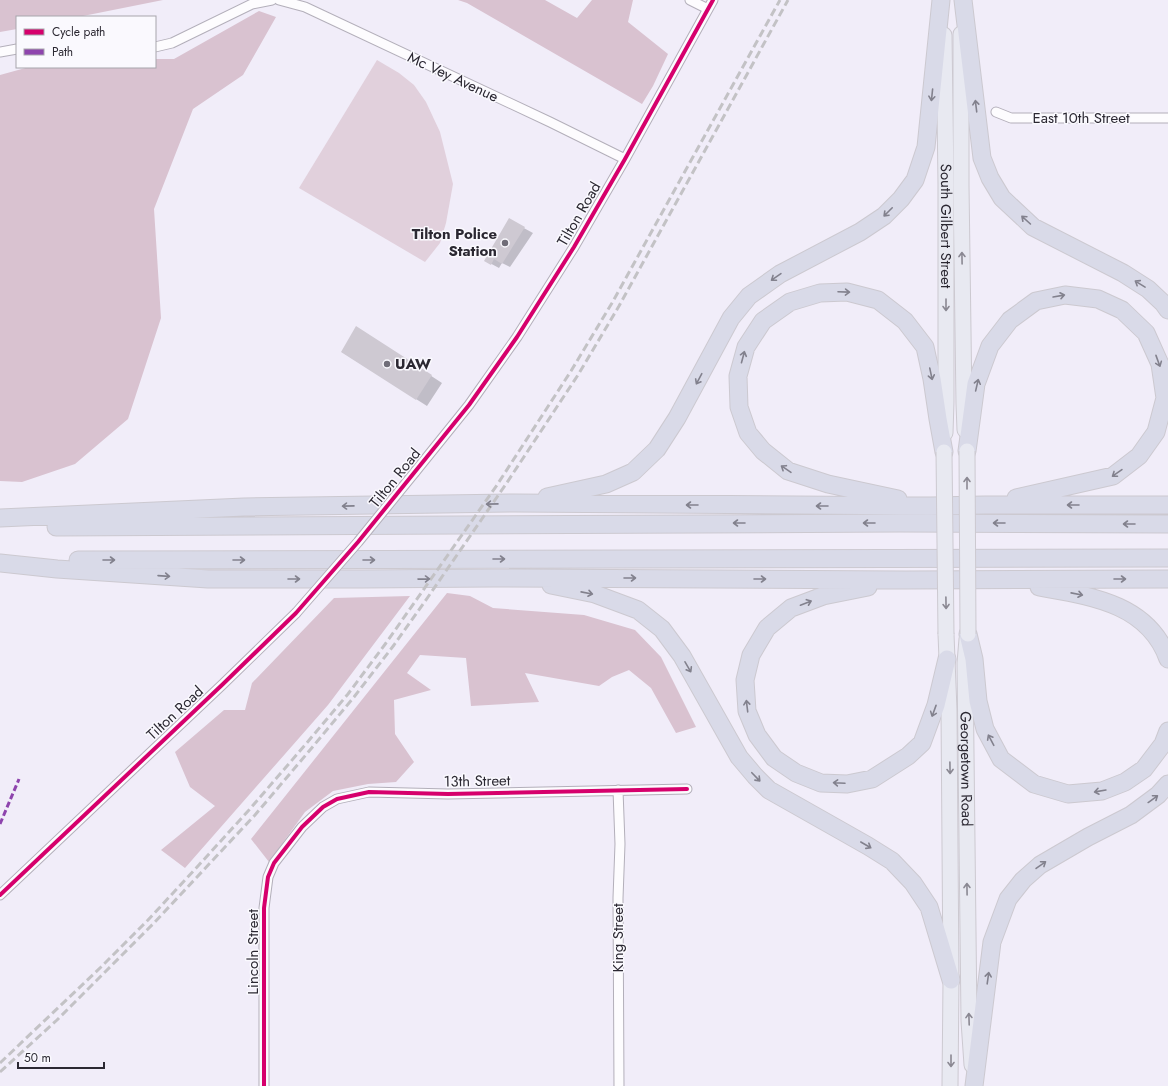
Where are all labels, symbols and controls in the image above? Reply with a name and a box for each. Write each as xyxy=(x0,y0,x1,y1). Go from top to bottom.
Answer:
legend xyxy=(16,16,156,68)
text: Cycle path xyxy=(52,23,105,41)
text: Path xyxy=(52,43,73,61)
street label: Mc Vey Avenue xyxy=(404,46,502,108)
one-way arrow xyxy=(928,88,935,101)
one-way arrow xyxy=(972,100,980,113)
street label: East 10th Street xyxy=(1032,107,1130,129)
street label: South Gilbert Street xyxy=(935,163,957,289)
street label: Tilton Road xyxy=(552,178,606,250)
one-way arrow xyxy=(883,208,893,217)
one-way arrow xyxy=(1021,216,1032,225)
place label: Tilton Police Station xyxy=(412,223,497,262)
marker: Tilton Police Station xyxy=(500,238,510,248)
one-way arrow xyxy=(958,252,966,265)
one-way arrow xyxy=(770,273,781,281)
one-way arrow xyxy=(1134,279,1146,287)
one-way arrow xyxy=(837,289,850,296)
one-way arrow xyxy=(1052,292,1065,300)
one-way arrow xyxy=(942,298,950,311)
one-way arrow xyxy=(740,351,747,364)
place label: UAW xyxy=(395,353,431,375)
one-way arrow xyxy=(1154,355,1162,367)
marker: UAW xyxy=(382,359,392,369)
one-way arrow xyxy=(927,367,935,380)
one-way arrow xyxy=(694,373,702,385)
one-way arrow xyxy=(973,379,981,392)
street label: Tilton Road xyxy=(364,444,426,512)
one-way arrow xyxy=(780,464,791,473)
one-way arrow xyxy=(1111,469,1122,477)
one-way arrow xyxy=(963,477,971,490)
one-way arrow xyxy=(486,500,499,508)
one-way arrow xyxy=(686,501,699,509)
one-way arrow xyxy=(1067,501,1080,509)
one-way arrow xyxy=(342,502,355,510)
one-way arrow xyxy=(816,502,829,510)
one-way arrow xyxy=(733,519,746,527)
one-way arrow xyxy=(863,519,876,527)
one-way arrow xyxy=(993,519,1006,527)
one-way arrow xyxy=(1123,520,1136,528)
one-way arrow xyxy=(492,555,505,563)
one-way arrow xyxy=(102,556,115,564)
one-way arrow xyxy=(232,556,245,564)
one-way arrow xyxy=(362,556,375,564)
one-way arrow xyxy=(158,572,171,579)
one-way arrow xyxy=(623,574,636,582)
one-way arrow xyxy=(287,575,300,583)
one-way arrow xyxy=(417,575,430,582)
one-way arrow xyxy=(753,575,766,583)
one-way arrow xyxy=(1113,575,1126,583)
one-way arrow xyxy=(580,589,593,597)
one-way arrow xyxy=(1070,590,1083,598)
one-way arrow xyxy=(942,596,950,609)
one-way arrow xyxy=(799,598,811,606)
one-way arrow xyxy=(684,661,692,673)
street label: Tilton Road xyxy=(142,681,208,745)
one-way arrow xyxy=(743,700,751,713)
one-way arrow xyxy=(930,704,937,717)
street label: Georgetown Road xyxy=(955,711,978,827)
one-way arrow xyxy=(987,734,994,746)
one-way arrow xyxy=(946,761,954,774)
street label: 13th Street xyxy=(443,769,511,793)
one-way arrow xyxy=(751,772,761,782)
one-way arrow xyxy=(833,780,846,787)
one-way arrow xyxy=(1093,787,1106,795)
one-way arrow xyxy=(1147,795,1158,803)
one-way arrow xyxy=(860,841,872,849)
one-way arrow xyxy=(1035,861,1046,869)
one-way arrow xyxy=(963,883,971,896)
street label: King Street xyxy=(607,903,629,973)
street label: Lincoln Street xyxy=(242,909,264,995)
one-way arrow xyxy=(984,972,991,985)
one-way arrow xyxy=(965,1013,973,1026)
scale bar xyxy=(18,1044,104,1070)
text: 50 m xyxy=(24,1049,51,1067)
one-way arrow xyxy=(947,1054,954,1067)

